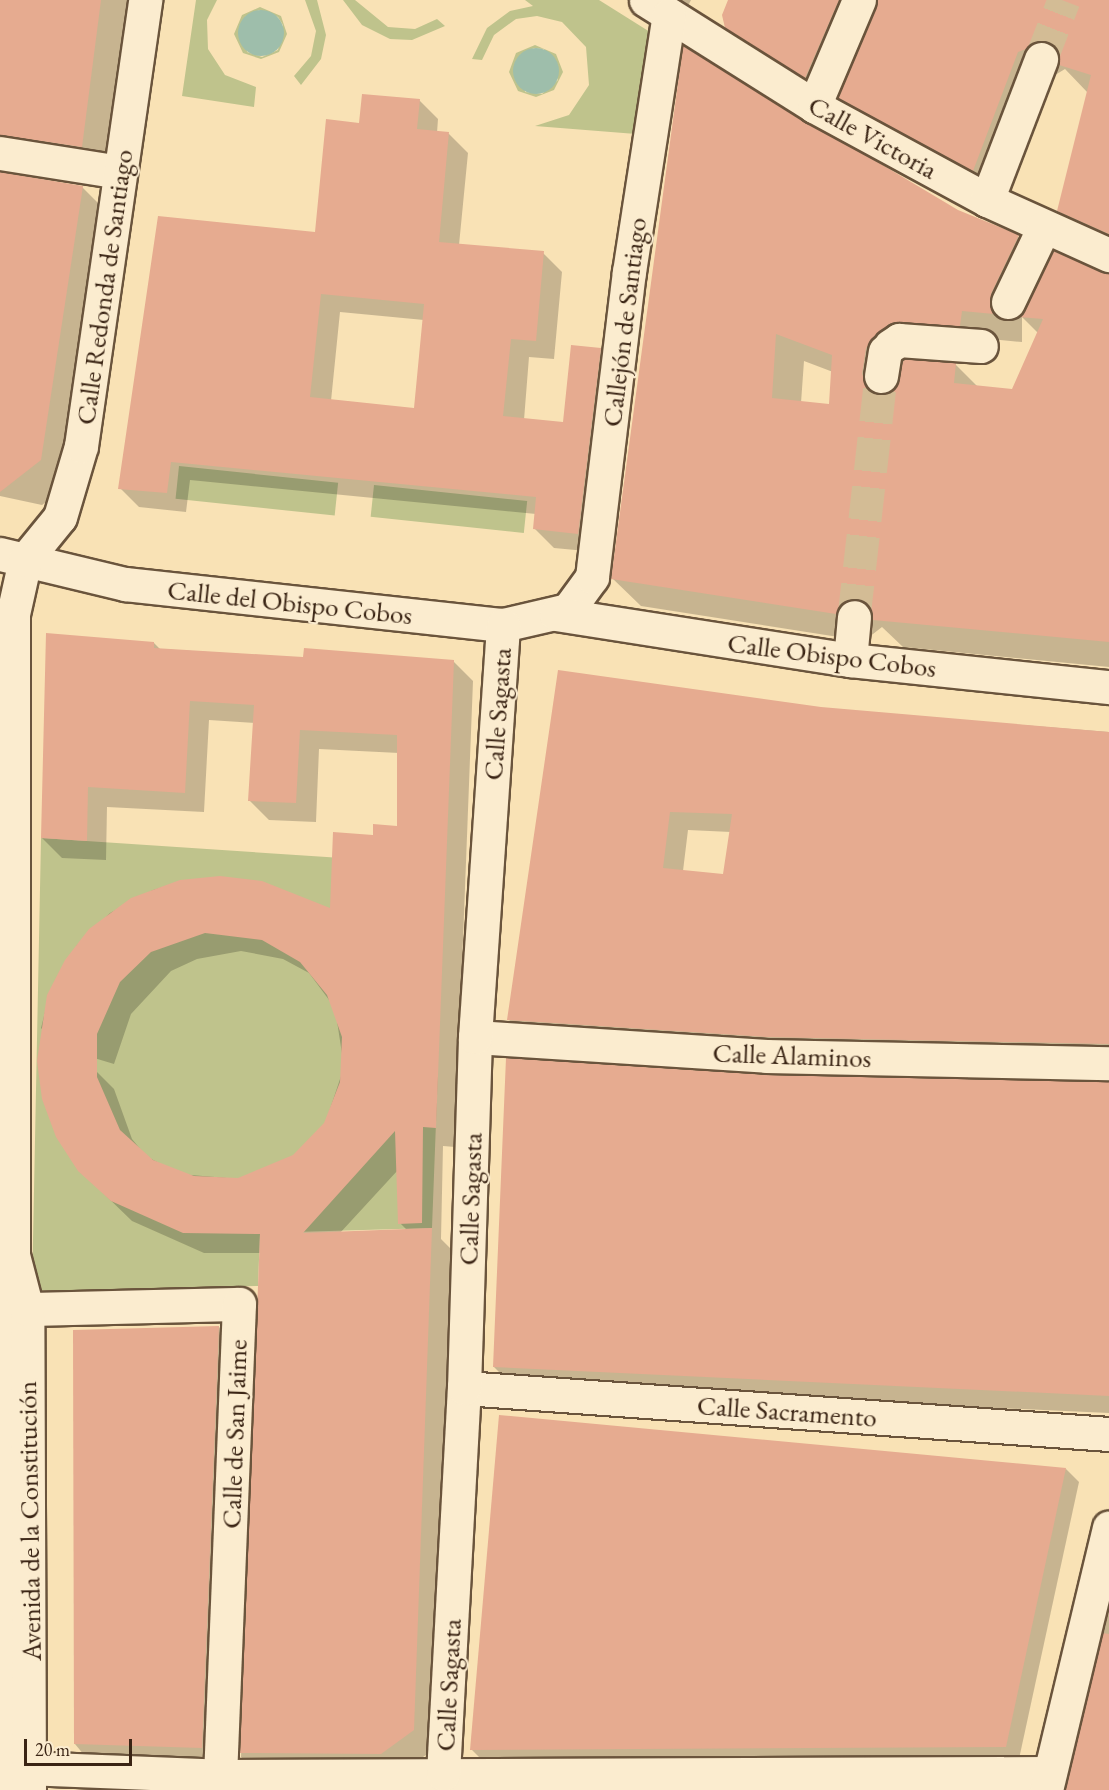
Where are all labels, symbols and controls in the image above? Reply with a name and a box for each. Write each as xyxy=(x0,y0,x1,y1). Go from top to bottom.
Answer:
street label: Calle Victoria xyxy=(803,88,943,186)
street label: Calle Redonda de Santiago xyxy=(69,147,139,427)
street label: Callejón de Santiago xyxy=(595,215,653,429)
street label: Calle del Obispo Cobos xyxy=(166,573,414,631)
street label: Calle Obispo Cobos xyxy=(726,626,938,684)
street label: Calle Sagasta xyxy=(476,647,518,781)
street label: Calle Alaminos xyxy=(712,1036,872,1074)
street label: Calle Sagasta xyxy=(451,1132,489,1266)
street label: Calle de San Jaime xyxy=(215,1339,253,1529)
street label: Avenida de la Constitución xyxy=(10,1381,48,1661)
street label: Calle Sacramento xyxy=(696,1389,878,1433)
street label: Calle Sagasta xyxy=(428,1618,468,1752)
scale bar xyxy=(27,1727,135,1765)
text: 20 m xyxy=(35,1738,70,1761)

